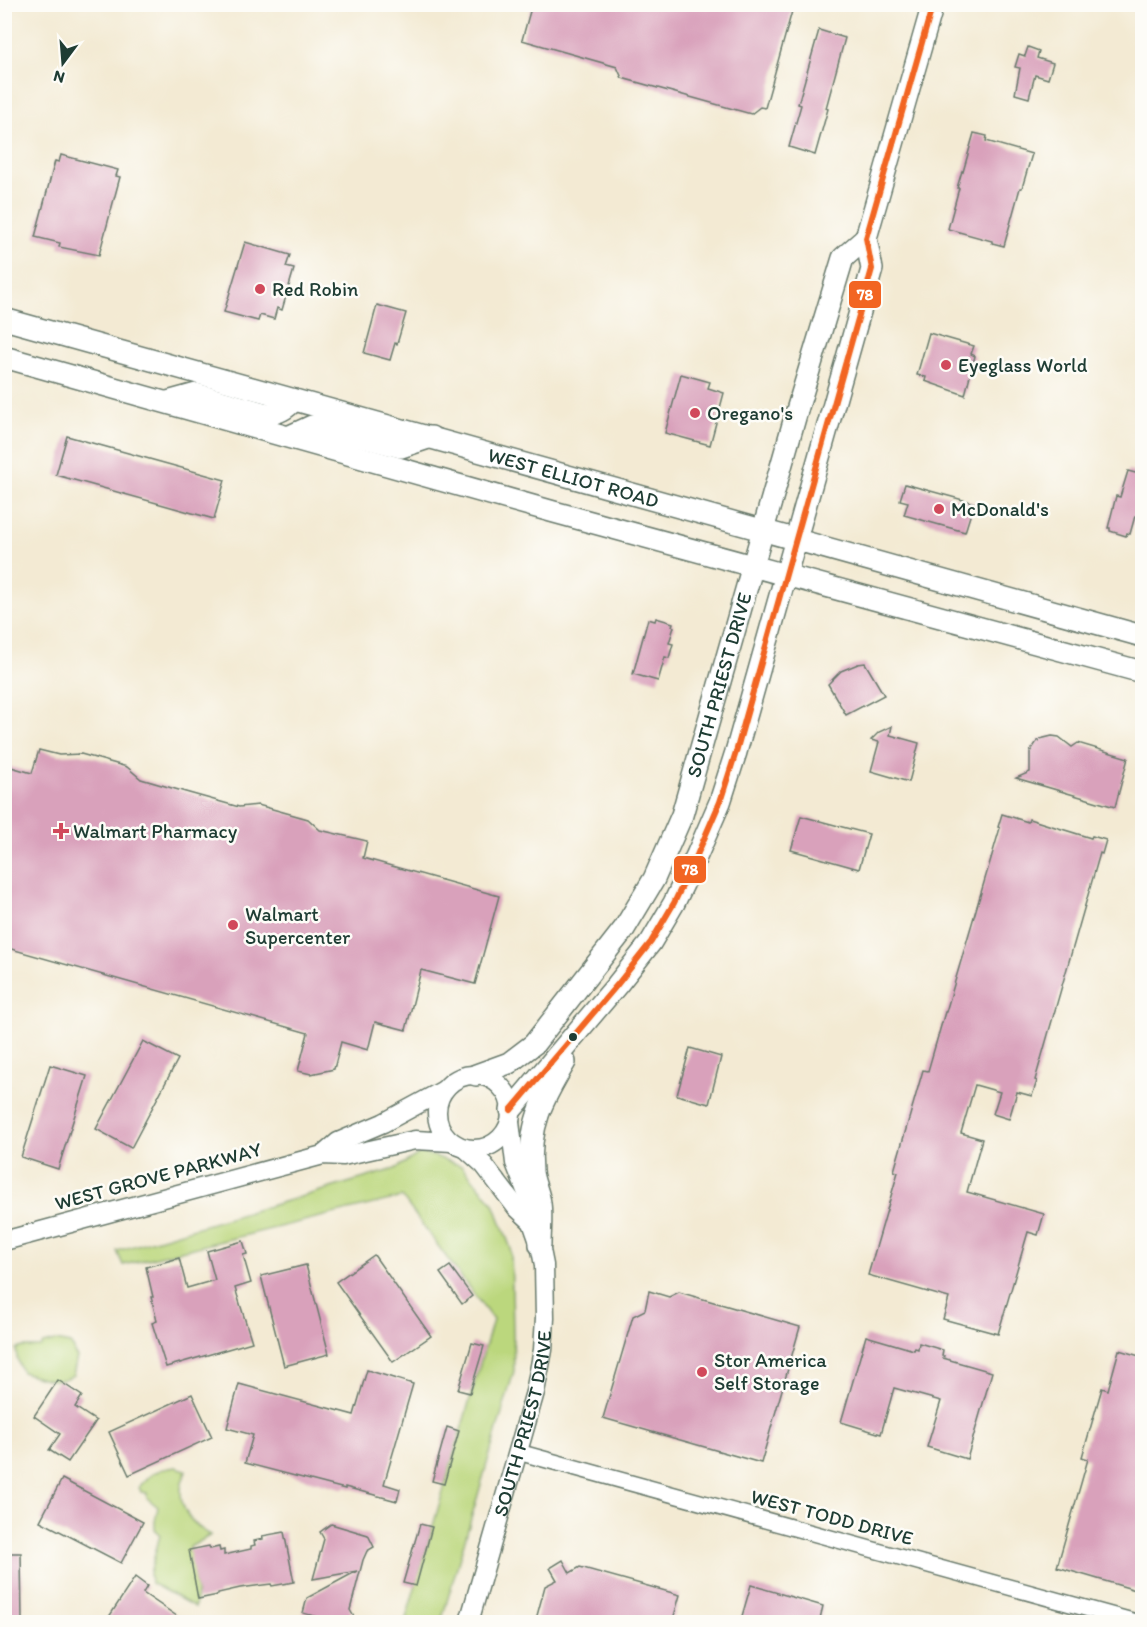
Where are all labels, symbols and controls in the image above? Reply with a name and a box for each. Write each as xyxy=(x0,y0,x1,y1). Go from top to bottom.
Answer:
north arrow xyxy=(33,33,93,93)
text: N xyxy=(51,66,67,88)
place label: Red Robin xyxy=(272,277,358,301)
line badge: 78 xyxy=(848,280,882,309)
marker: Red Robin xyxy=(253,282,267,296)
text: 78 xyxy=(856,285,874,304)
place label: Eyeglass World xyxy=(958,353,1088,377)
marker: Eyeglass World xyxy=(939,358,953,372)
place label: Oregano's xyxy=(707,401,793,425)
marker: Oregano's xyxy=(688,406,702,420)
street label: WEST ELLIOT ROAD xyxy=(485,442,661,513)
place label: McDonald's xyxy=(951,497,1049,521)
marker: McDonald's xyxy=(932,502,946,516)
street label: SOUTH PRIEST DRIVE xyxy=(681,590,757,780)
place label: Walmart Pharmacy xyxy=(73,819,238,843)
marker: Walmart Pharmacy xyxy=(54,824,68,838)
line badge: 78 xyxy=(673,855,707,884)
text: 78 xyxy=(681,860,699,879)
place label: Walmart Supercenter xyxy=(245,902,350,949)
marker: Walmart Supercenter xyxy=(226,918,240,932)
unlabelled marker xyxy=(567,1031,579,1043)
street label: WEST GROVE PARKWAY xyxy=(52,1137,265,1215)
street label: SOUTH PRIEST DRIVE xyxy=(488,1330,556,1519)
place label: Stor America Self Storage xyxy=(714,1348,827,1395)
marker: Stor America Self Storage xyxy=(695,1365,709,1379)
street label: WEST TODD DRIVE xyxy=(748,1484,916,1550)

